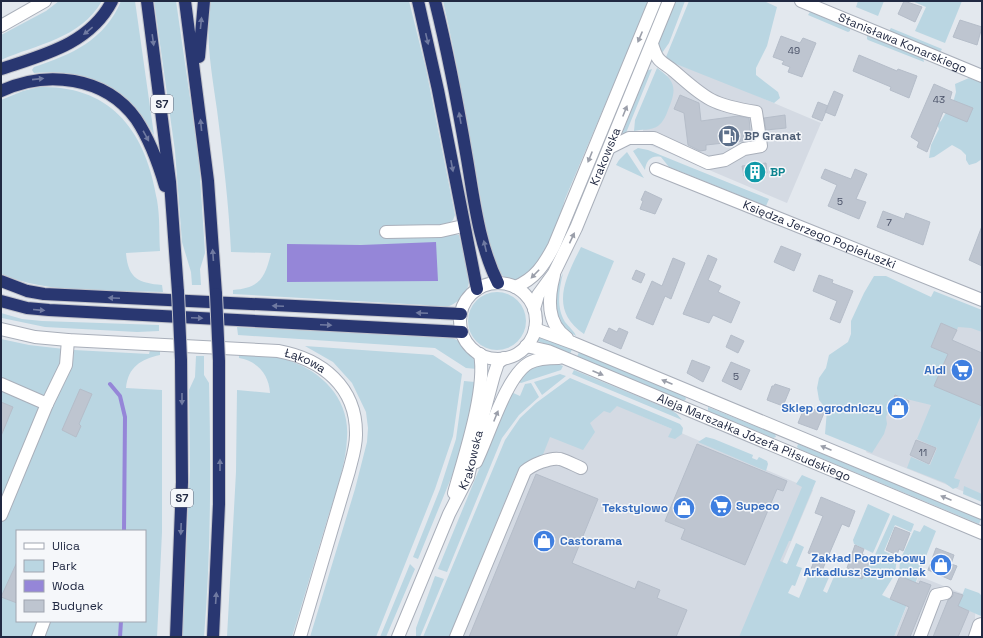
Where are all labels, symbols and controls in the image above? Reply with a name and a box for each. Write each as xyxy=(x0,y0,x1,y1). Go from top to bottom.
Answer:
street label: Stanisława Konarskiego xyxy=(836,9,970,77)
one-way arrow xyxy=(198,17,205,29)
one-way arrow xyxy=(83,27,94,35)
one-way arrow xyxy=(637,31,643,42)
one-way arrow xyxy=(150,33,156,46)
one-way arrow xyxy=(424,33,430,45)
house number: 49 xyxy=(788,44,800,57)
one-way arrow xyxy=(32,76,44,83)
house number: 43 xyxy=(933,93,945,106)
road number: S7 xyxy=(151,95,173,113)
one-way arrow xyxy=(623,104,629,116)
one-way arrow xyxy=(457,112,463,125)
one-way arrow xyxy=(198,119,205,131)
fuel station icon: BP Granat xyxy=(716,123,742,149)
street label: Krakowska xyxy=(586,125,624,188)
place label: BP Granat xyxy=(744,128,801,144)
one-way arrow xyxy=(142,130,149,142)
one-way arrow xyxy=(587,151,593,163)
building icon: BP xyxy=(742,159,768,185)
one-way arrow xyxy=(449,160,455,173)
place label: BP xyxy=(770,164,785,180)
house number: 5 xyxy=(837,195,843,208)
street label: Księdza Jerzego Popiełuszki xyxy=(741,197,898,273)
house number: 7 xyxy=(886,216,892,229)
one-way arrow xyxy=(569,232,575,243)
one-way arrow xyxy=(481,240,487,252)
one-way arrow xyxy=(210,249,217,261)
one-way arrow xyxy=(531,269,540,279)
one-way arrow xyxy=(108,294,120,301)
one-way arrow xyxy=(272,302,284,309)
one-way arrow xyxy=(33,306,45,313)
one-way arrow xyxy=(416,309,428,316)
one-way arrow xyxy=(191,315,204,321)
one-way arrow xyxy=(320,321,332,328)
street label: Łąkowa xyxy=(283,345,329,377)
supermarket icon: Aldi xyxy=(949,357,975,383)
place label: Aldi xyxy=(924,362,946,378)
one-way arrow xyxy=(593,370,605,376)
house number: 5 xyxy=(733,370,739,383)
one-way arrow xyxy=(661,378,673,384)
street label: Aleja Marszałka Józefa Piłsudskiego xyxy=(655,390,853,485)
one-way arrow xyxy=(179,393,185,406)
shop icon: Sklep ogrodniczy xyxy=(885,395,911,421)
place label: Sklep ogrodniczy xyxy=(781,400,882,416)
one-way arrow xyxy=(494,410,500,422)
street label: Krakowska xyxy=(455,428,487,493)
one-way arrow xyxy=(820,445,832,451)
house number: 11 xyxy=(919,446,927,459)
one-way arrow xyxy=(217,458,223,471)
road number: S7 xyxy=(171,489,193,507)
supermarket icon: Supeco xyxy=(708,493,734,519)
shop icon: Tekstylowo xyxy=(671,495,697,521)
one-way arrow xyxy=(940,495,952,501)
place label: Supeco xyxy=(736,498,780,514)
place label: Tekstylowo xyxy=(602,500,668,516)
one-way arrow xyxy=(177,523,184,535)
shop icon: Castorama xyxy=(531,528,557,554)
legend xyxy=(16,530,146,622)
place label: Castorama xyxy=(560,533,622,549)
text: Ulica xyxy=(52,538,80,554)
place label: Zakład Pogrzebowy Arkadiusz Szymoniak xyxy=(804,550,926,580)
shop icon: Zakład Pogrzebowy Arkadiusz Szymoniak xyxy=(928,552,954,578)
text: Park xyxy=(52,558,77,574)
text: Woda xyxy=(52,578,84,594)
one-way arrow xyxy=(212,592,219,604)
text: Budynek xyxy=(52,598,104,614)

